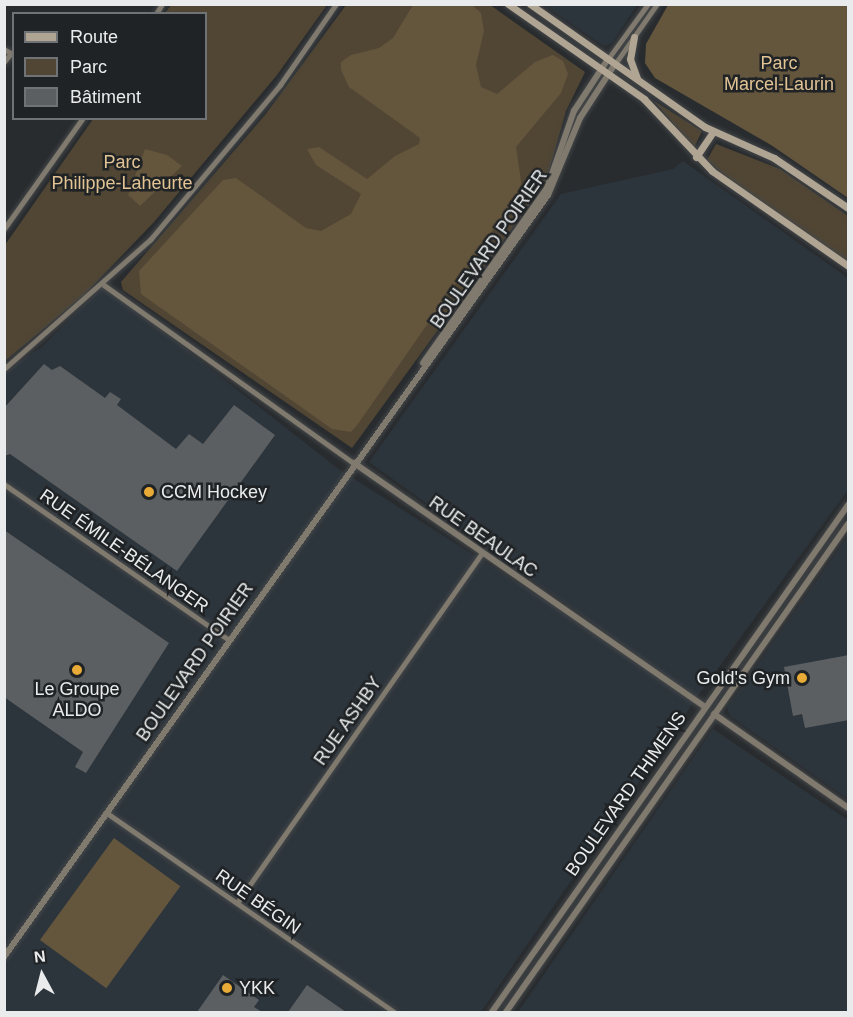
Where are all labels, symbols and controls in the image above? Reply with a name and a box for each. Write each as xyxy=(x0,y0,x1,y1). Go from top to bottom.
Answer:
legend xyxy=(12,12,207,120)
text: Route xyxy=(70,27,118,47)
park label: Parc Marcel-Laurin xyxy=(724,53,834,96)
text: Parc xyxy=(70,57,107,77)
text: Bâtiment xyxy=(70,87,141,107)
park label: Parc Philippe-Laheurte xyxy=(51,152,193,195)
street label: BOULEVARD POIRIER xyxy=(426,166,552,332)
place label: CCM Hockey xyxy=(161,481,267,503)
street label: RUE ÉMILE-BÉLANGER xyxy=(35,484,213,618)
marker: CCM Hockey xyxy=(142,485,156,499)
street label: RUE BEAULAC xyxy=(425,492,541,582)
street label: BOULEVARD POIRIER xyxy=(132,579,258,745)
marker: Le Groupe ALDO xyxy=(70,663,84,677)
place label: Gold's Gym xyxy=(697,667,790,689)
marker: Gold's Gym xyxy=(795,671,809,685)
street label: RUE ASHBY xyxy=(309,672,387,770)
place label: Le Groupe ALDO xyxy=(34,679,120,722)
street label: BOULEVARD THIMENS xyxy=(561,708,691,880)
street label: RUE BÉGIN xyxy=(211,865,305,939)
north arrow xyxy=(12,945,72,1005)
text: N xyxy=(33,947,47,966)
place label: YKK xyxy=(239,977,275,999)
marker: YKK xyxy=(220,981,234,995)

